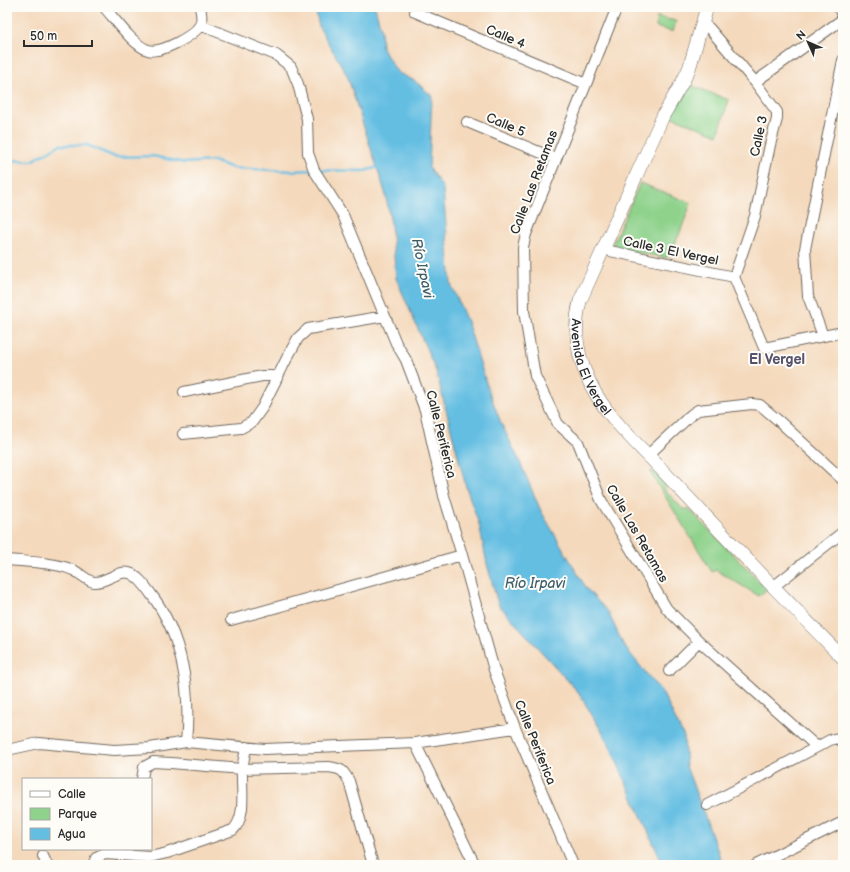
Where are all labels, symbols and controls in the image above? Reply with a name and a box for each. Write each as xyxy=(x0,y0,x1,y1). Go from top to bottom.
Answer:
street label: Calle 4 xyxy=(483,21,528,52)
scale bar xyxy=(24,22,92,48)
north arrow xyxy=(788,22,828,62)
text: N xyxy=(794,28,809,43)
text: 50 m xyxy=(30,29,57,44)
street label: Calle 5 xyxy=(484,110,528,140)
street label: Calle 3 xyxy=(747,114,771,158)
street label: Calle Las Retamas xyxy=(507,127,561,237)
street label: Calle 3 El Vergel xyxy=(622,233,720,269)
water label: Río Irpavi xyxy=(408,237,437,300)
street label: Avenida El Vergel xyxy=(568,318,615,419)
district label: El Vergel xyxy=(749,351,805,368)
street label: Calle Periferica xyxy=(422,389,460,480)
street label: Calle Las Retamas xyxy=(603,482,672,586)
water label: Río Irpavi xyxy=(505,575,566,592)
street label: Calle Periferica xyxy=(511,698,559,787)
legend xyxy=(22,778,152,850)
text: Calle xyxy=(58,787,86,802)
text: Parque xyxy=(58,807,97,822)
text: Agua xyxy=(58,827,86,842)

